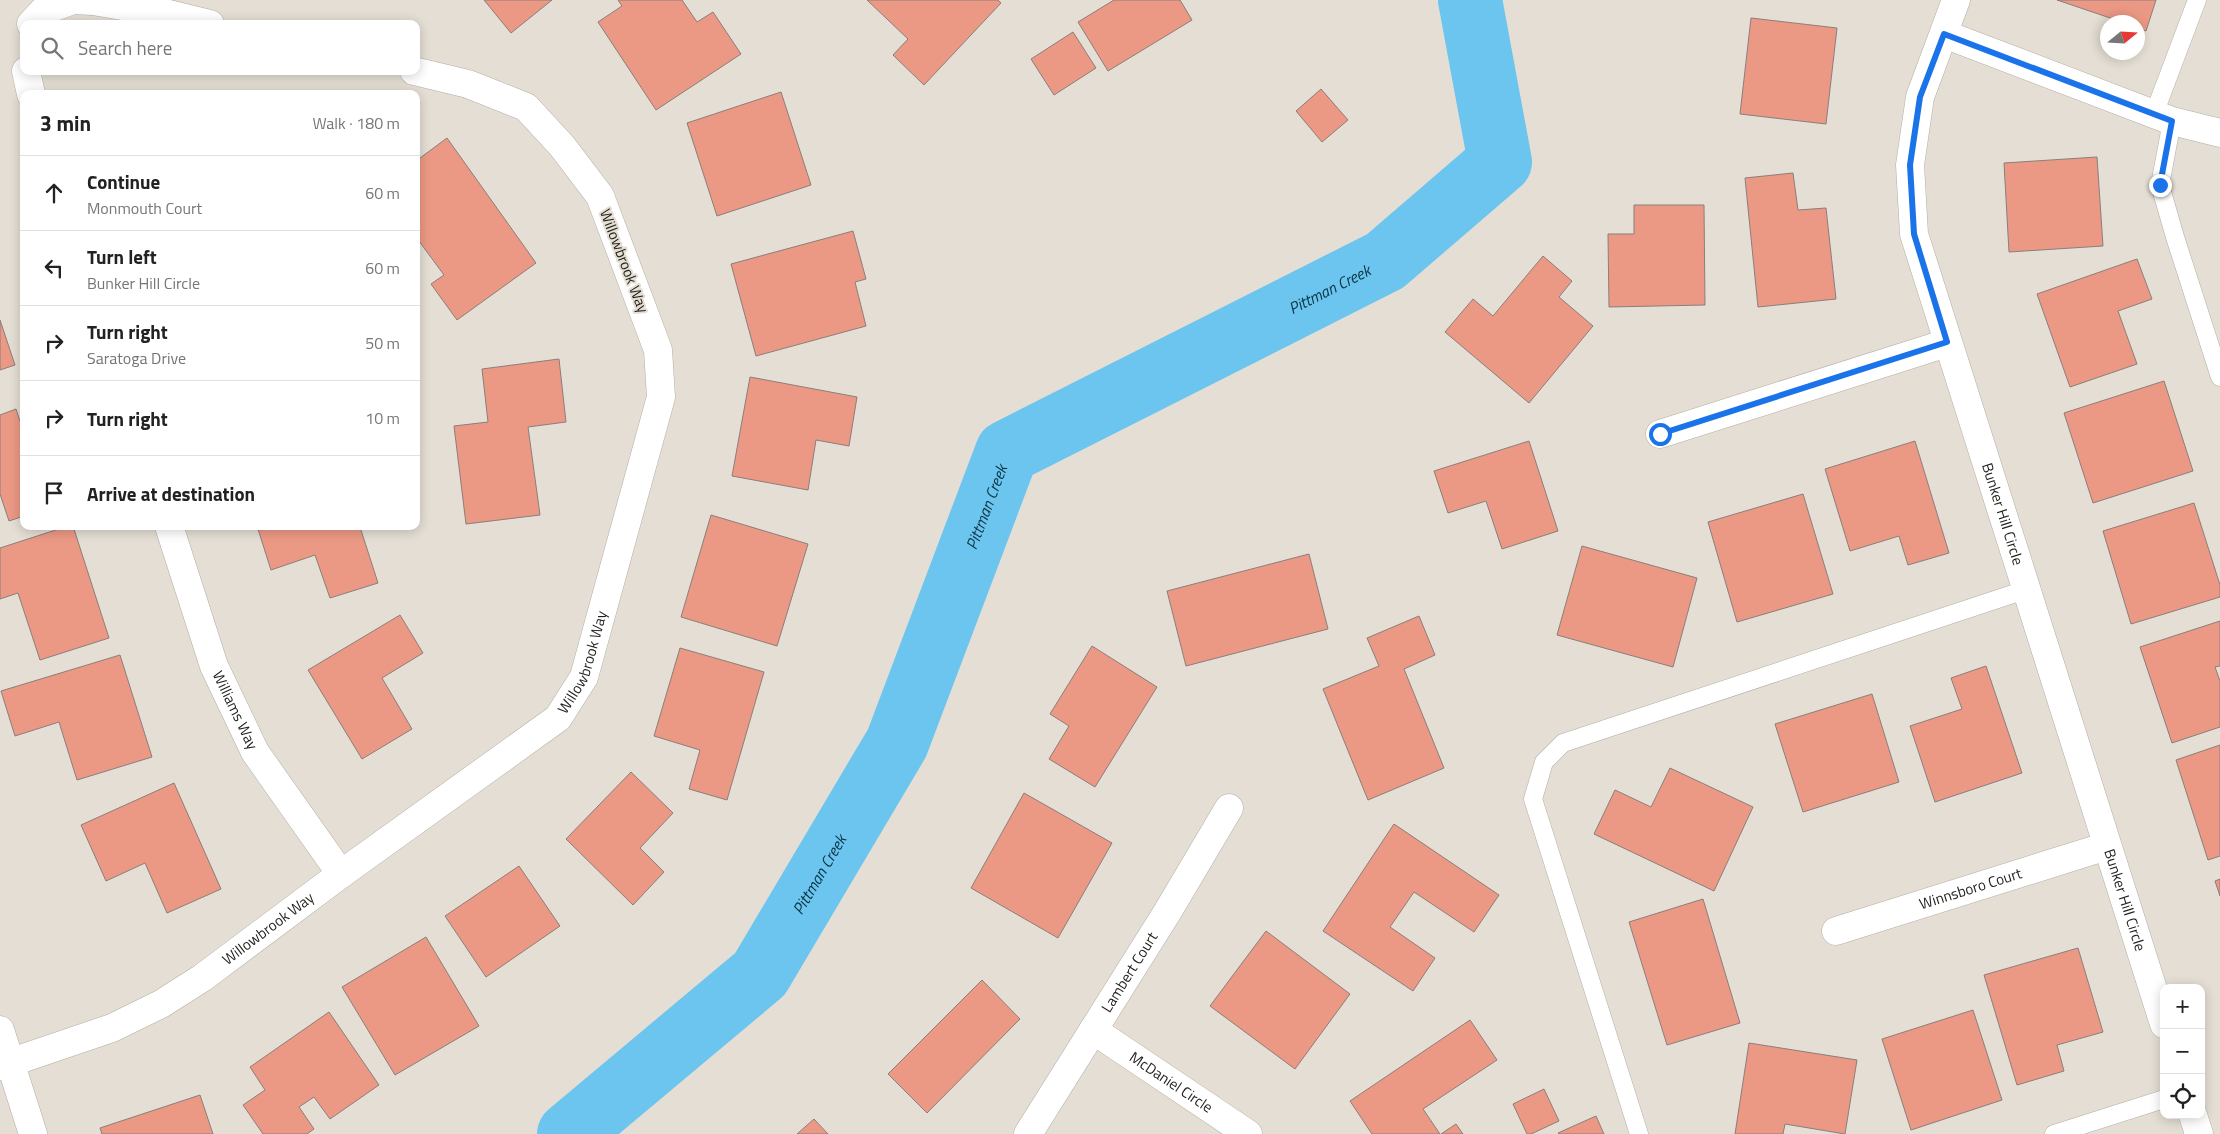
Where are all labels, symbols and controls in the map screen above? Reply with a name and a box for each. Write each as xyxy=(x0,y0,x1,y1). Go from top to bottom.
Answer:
north arrow xyxy=(2100,15,2145,60)
search box xyxy=(20,20,420,75)
text: Search here xyxy=(78,33,172,62)
icon: search xyxy=(38,34,66,62)
text: 3 min xyxy=(40,107,91,139)
text: Walk · 180 m xyxy=(312,111,400,135)
text: Continue xyxy=(87,167,160,196)
route end xyxy=(2149,174,2172,197)
icon: ahead xyxy=(40,179,68,207)
text: 60 m xyxy=(365,181,400,205)
text: Monmouth Court xyxy=(87,196,202,220)
street label: Willowbrook Way xyxy=(594,205,655,316)
text: Turn left xyxy=(87,242,157,271)
icon: left xyxy=(40,254,68,282)
text: 60 m xyxy=(365,256,400,280)
water label: Pittman Creek xyxy=(1284,257,1376,320)
text: Bunker Hill Circle xyxy=(87,271,200,295)
text: Turn right xyxy=(87,317,168,346)
icon: right xyxy=(40,329,68,357)
text: 50 m xyxy=(365,331,400,355)
text: Saratoga Drive xyxy=(87,346,186,370)
icon: right xyxy=(40,404,68,432)
text: Turn right xyxy=(87,404,168,433)
text: 10 m xyxy=(365,406,400,430)
route start xyxy=(1649,423,1672,446)
water label: Pittman Creek xyxy=(959,459,1014,553)
street label: Bunker Hill Circle xyxy=(1976,460,2030,568)
icon: arrive xyxy=(40,479,68,507)
text: Arrive at destination xyxy=(87,479,255,508)
street label: Willowbrook Way xyxy=(552,608,613,718)
street label: Williams Way xyxy=(207,667,264,753)
water label: Pittman Creek xyxy=(786,828,853,919)
street label: Bunker Hill Circle xyxy=(2098,846,2152,954)
street label: Winnsboro Court xyxy=(1916,861,2025,915)
street label: Willowbrook Way xyxy=(217,886,319,970)
street label: Lambert Court xyxy=(1095,927,1163,1017)
map controls xyxy=(2160,984,2205,1119)
button: + xyxy=(2160,984,2205,1029)
button: − xyxy=(2160,1029,2205,1074)
street label: McDaniel Circle xyxy=(1125,1046,1218,1118)
button: locate xyxy=(2160,1074,2205,1119)

